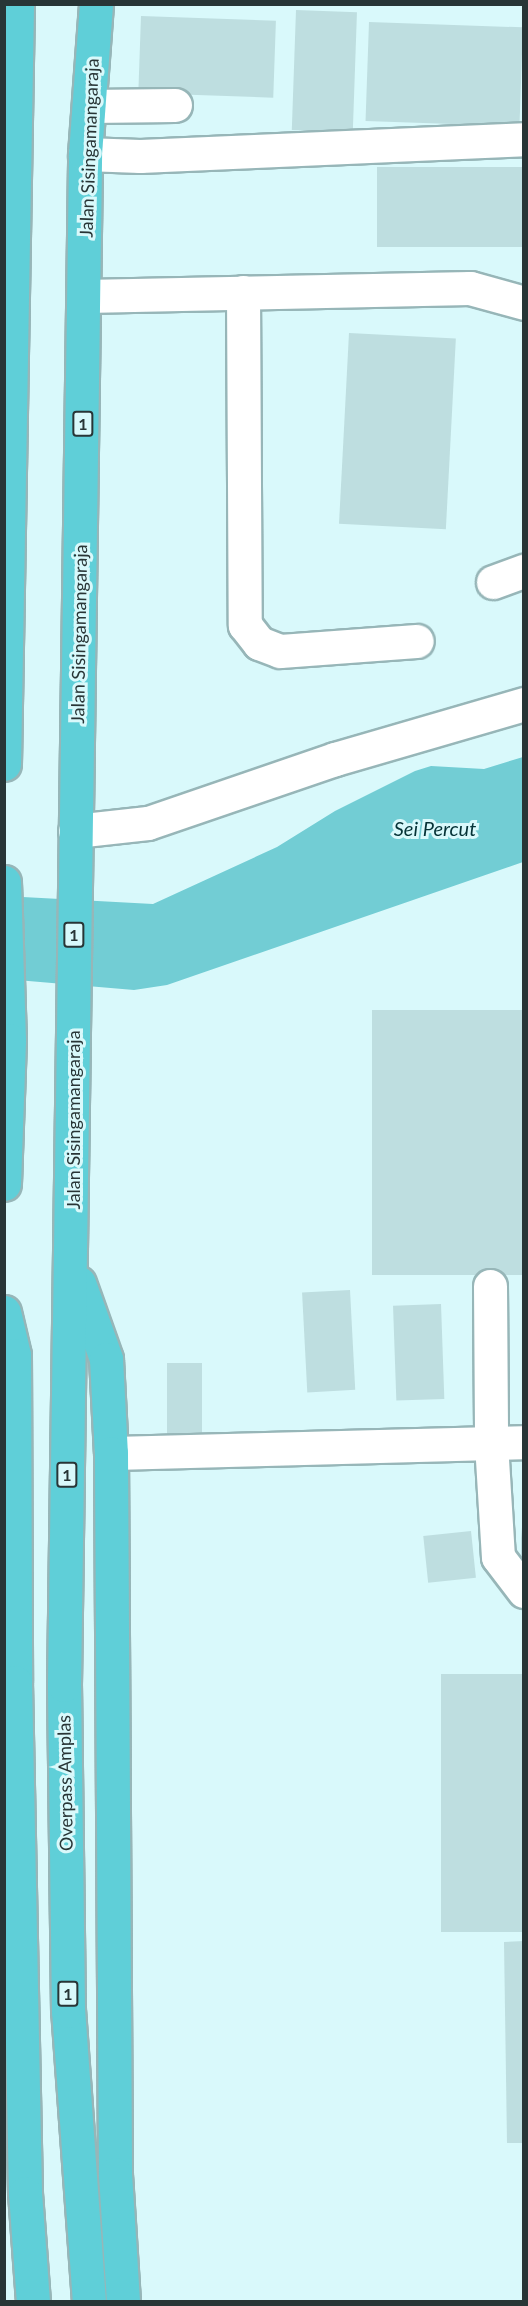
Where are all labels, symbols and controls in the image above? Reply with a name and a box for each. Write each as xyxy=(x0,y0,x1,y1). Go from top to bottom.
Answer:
street label: Jalan Sisingamangaraja xyxy=(75,58,103,238)
road number: 1 xyxy=(71,411,95,437)
street label: Jalan Sisingamangaraja xyxy=(67,544,91,724)
water label: Sei Percut xyxy=(394,816,476,840)
road number: 1 xyxy=(62,922,86,948)
street label: Jalan Sisingamangaraja xyxy=(62,1030,84,1210)
road number: 1 xyxy=(55,1462,79,1488)
street label: Overpass Amplas xyxy=(53,1714,77,1852)
road number: 1 xyxy=(56,1981,80,2007)

